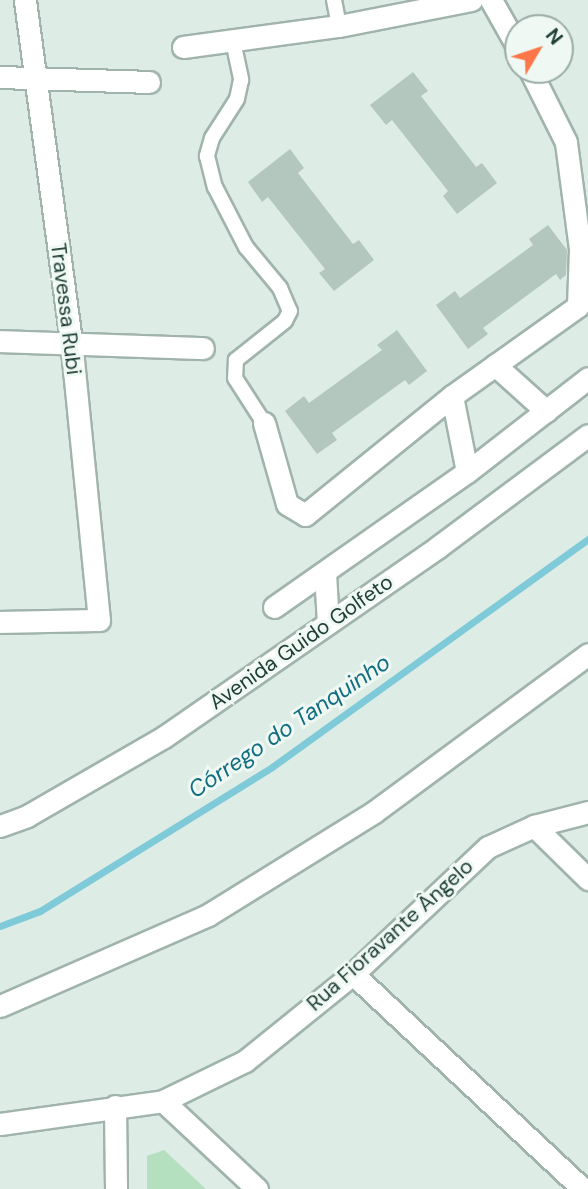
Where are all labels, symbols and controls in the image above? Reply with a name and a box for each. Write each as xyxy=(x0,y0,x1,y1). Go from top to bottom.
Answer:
north arrow xyxy=(504,14,574,84)
text: N xyxy=(540,23,568,50)
street label: Travessa Rubi xyxy=(45,242,87,376)
street label: Avenida Guido Golfeto xyxy=(204,569,398,715)
water label: Córrego do Tanquinho xyxy=(183,648,395,804)
street label: Rua Fioravante Ângelo xyxy=(302,854,478,1016)

